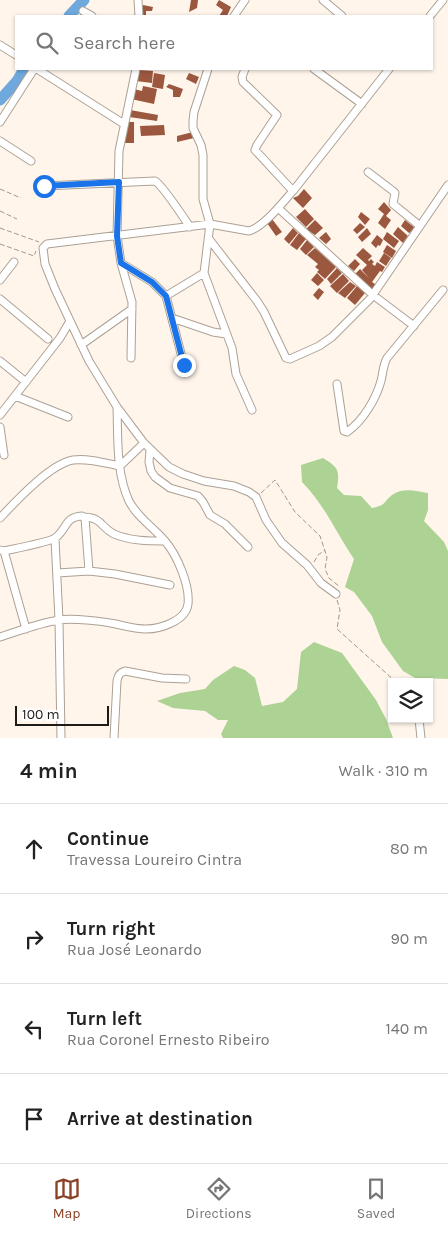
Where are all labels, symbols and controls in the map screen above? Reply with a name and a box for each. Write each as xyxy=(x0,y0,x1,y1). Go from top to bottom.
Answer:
search box xyxy=(15,15,433,70)
icon: search xyxy=(33,29,61,57)
text: Search here xyxy=(73,32,175,54)
route start xyxy=(33,175,56,198)
route end xyxy=(173,354,196,377)
map controls xyxy=(388,678,433,723)
button: layers xyxy=(388,678,433,723)
scale bar xyxy=(15,703,109,726)
text: 100 m xyxy=(22,706,60,723)
text: 4 min xyxy=(20,759,78,783)
text: Walk · 310 m xyxy=(338,761,428,780)
text: Continue xyxy=(67,828,149,850)
icon: ahead xyxy=(20,835,48,863)
text: 80 m xyxy=(390,839,428,858)
text: Travessa Loureiro Cintra xyxy=(67,850,242,869)
text: Turn right xyxy=(67,918,156,940)
icon: right xyxy=(20,925,48,953)
text: 90 m xyxy=(390,929,428,948)
text: Rua José Leonardo xyxy=(67,940,202,959)
text: Turn left xyxy=(67,1008,142,1030)
icon: left xyxy=(20,1015,48,1043)
text: 140 m xyxy=(386,1019,428,1038)
text: Rua Coronel Ernesto Ribeiro xyxy=(67,1030,270,1049)
icon: arrive xyxy=(20,1105,48,1133)
text: Arrive at destination xyxy=(67,1108,253,1130)
tab: Map xyxy=(53,1175,81,1222)
tab: Directions xyxy=(186,1175,252,1222)
tab: Saved xyxy=(357,1175,395,1222)

